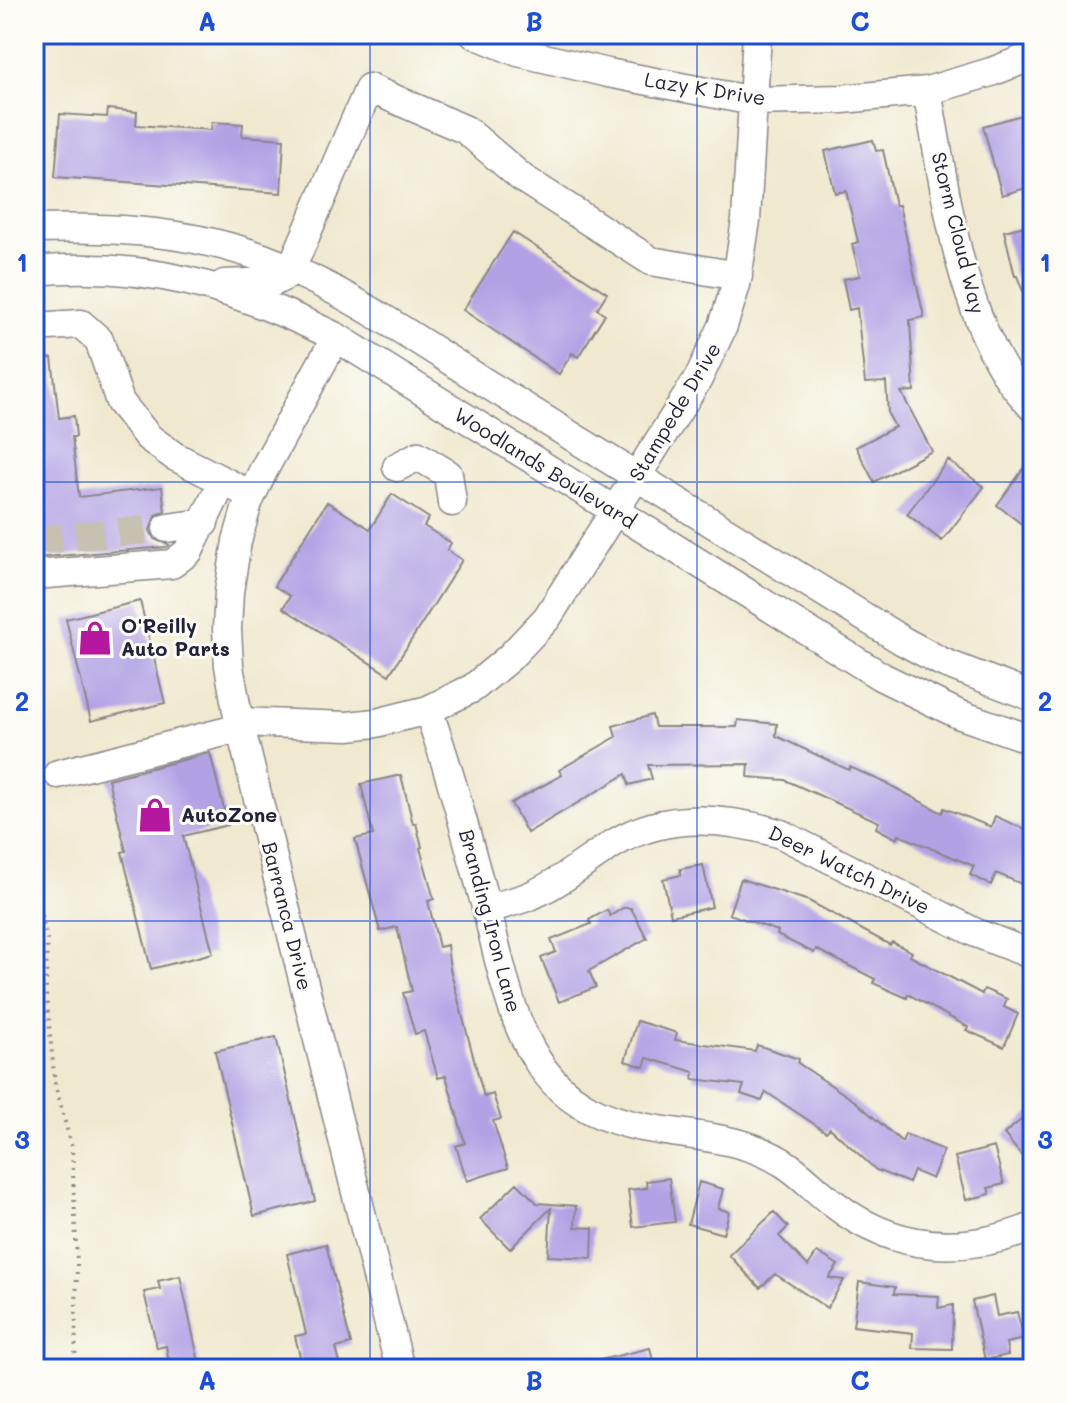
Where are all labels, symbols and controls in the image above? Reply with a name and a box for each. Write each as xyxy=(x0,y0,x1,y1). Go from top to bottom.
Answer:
text: A xyxy=(198,4,216,38)
text: B xyxy=(525,4,543,38)
text: C xyxy=(850,4,870,38)
street label: Lazy K Drive xyxy=(643,66,768,110)
street label: Storm Cloud Way xyxy=(926,149,992,316)
text: 1 xyxy=(16,245,28,279)
text: 1 xyxy=(1039,245,1051,279)
street label: Stampede Drive xyxy=(622,337,726,486)
street label: Woodlands Boulevard xyxy=(450,401,641,534)
place label: O'Reilly Auto Parts xyxy=(121,612,230,661)
shop icon: O'Reilly Auto Parts xyxy=(76,619,114,657)
text: 2 xyxy=(15,684,29,718)
text: 2 xyxy=(1038,684,1052,718)
shop icon: AutoZone xyxy=(136,796,174,834)
place label: AutoZone xyxy=(181,801,277,827)
street label: Deer Watch Drive xyxy=(765,819,934,919)
street label: Branding Iron Lane xyxy=(454,826,528,1015)
street label: Barranca Drive xyxy=(257,839,319,993)
text: 3 xyxy=(14,1122,30,1156)
text: 3 xyxy=(1037,1122,1053,1156)
text: A xyxy=(198,1363,216,1397)
text: B xyxy=(525,1363,543,1397)
text: C xyxy=(850,1363,870,1397)

